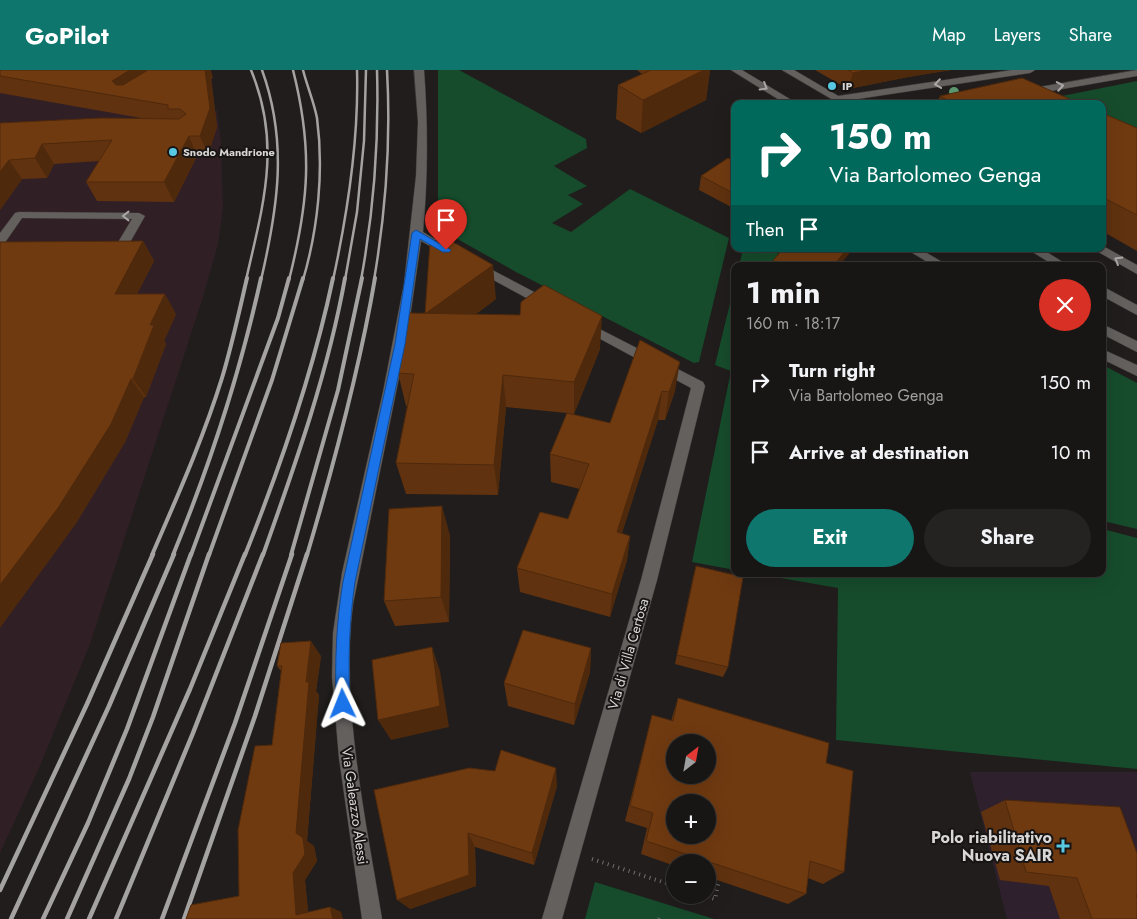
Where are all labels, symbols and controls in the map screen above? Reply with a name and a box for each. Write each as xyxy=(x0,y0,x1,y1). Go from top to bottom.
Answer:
text: GoPilot xyxy=(25,18,109,53)
text: Map xyxy=(932,22,966,48)
text: Layers xyxy=(994,22,1041,48)
text: Share xyxy=(1069,22,1112,48)
place label: IP xyxy=(842,78,853,94)
one-way arrow xyxy=(934,78,942,89)
one-way arrow xyxy=(759,80,768,90)
marker: IP xyxy=(826,80,838,92)
one-way arrow xyxy=(1056,82,1065,92)
text: 150 m xyxy=(829,112,932,162)
icon: right xyxy=(746,120,811,185)
place label: Snodo Mandrione xyxy=(183,144,275,160)
marker: Snodo Mandrione xyxy=(167,146,179,158)
text: Via Bartolomeo Genga xyxy=(829,158,1041,190)
pin xyxy=(425,199,467,250)
icon: arrive xyxy=(432,206,460,234)
one-way arrow xyxy=(122,211,130,221)
icon: arrive xyxy=(795,215,823,243)
text: Then xyxy=(746,216,785,243)
one-way arrow xyxy=(1114,256,1123,266)
text: 1 min xyxy=(746,271,820,314)
button: close xyxy=(1039,279,1091,331)
text: 160 m · 18:17 xyxy=(746,312,840,335)
text: Turn right xyxy=(789,357,875,384)
icon: right xyxy=(746,368,774,396)
text: 150 m xyxy=(1040,369,1091,396)
text: Via Bartolomeo Genga xyxy=(789,384,943,407)
icon: arrive xyxy=(746,438,774,466)
text: Arrive at destination xyxy=(789,439,969,466)
text: 10 m xyxy=(1051,439,1091,466)
button: Exit xyxy=(746,509,914,567)
button: Share xyxy=(924,509,1091,567)
street label: Via di Villa Certosa xyxy=(603,596,653,712)
position arrow xyxy=(316,677,368,729)
north arrow xyxy=(666,734,716,784)
map controls xyxy=(666,734,716,904)
street label: Via Galeazzo Alessi xyxy=(337,746,373,866)
button: + xyxy=(666,794,716,844)
place label: Polo riabilitativo Nuova SAIR xyxy=(931,826,1053,867)
marker: Polo riabilitativo Nuova SAIR xyxy=(1056,839,1070,853)
button: − xyxy=(666,854,716,904)

